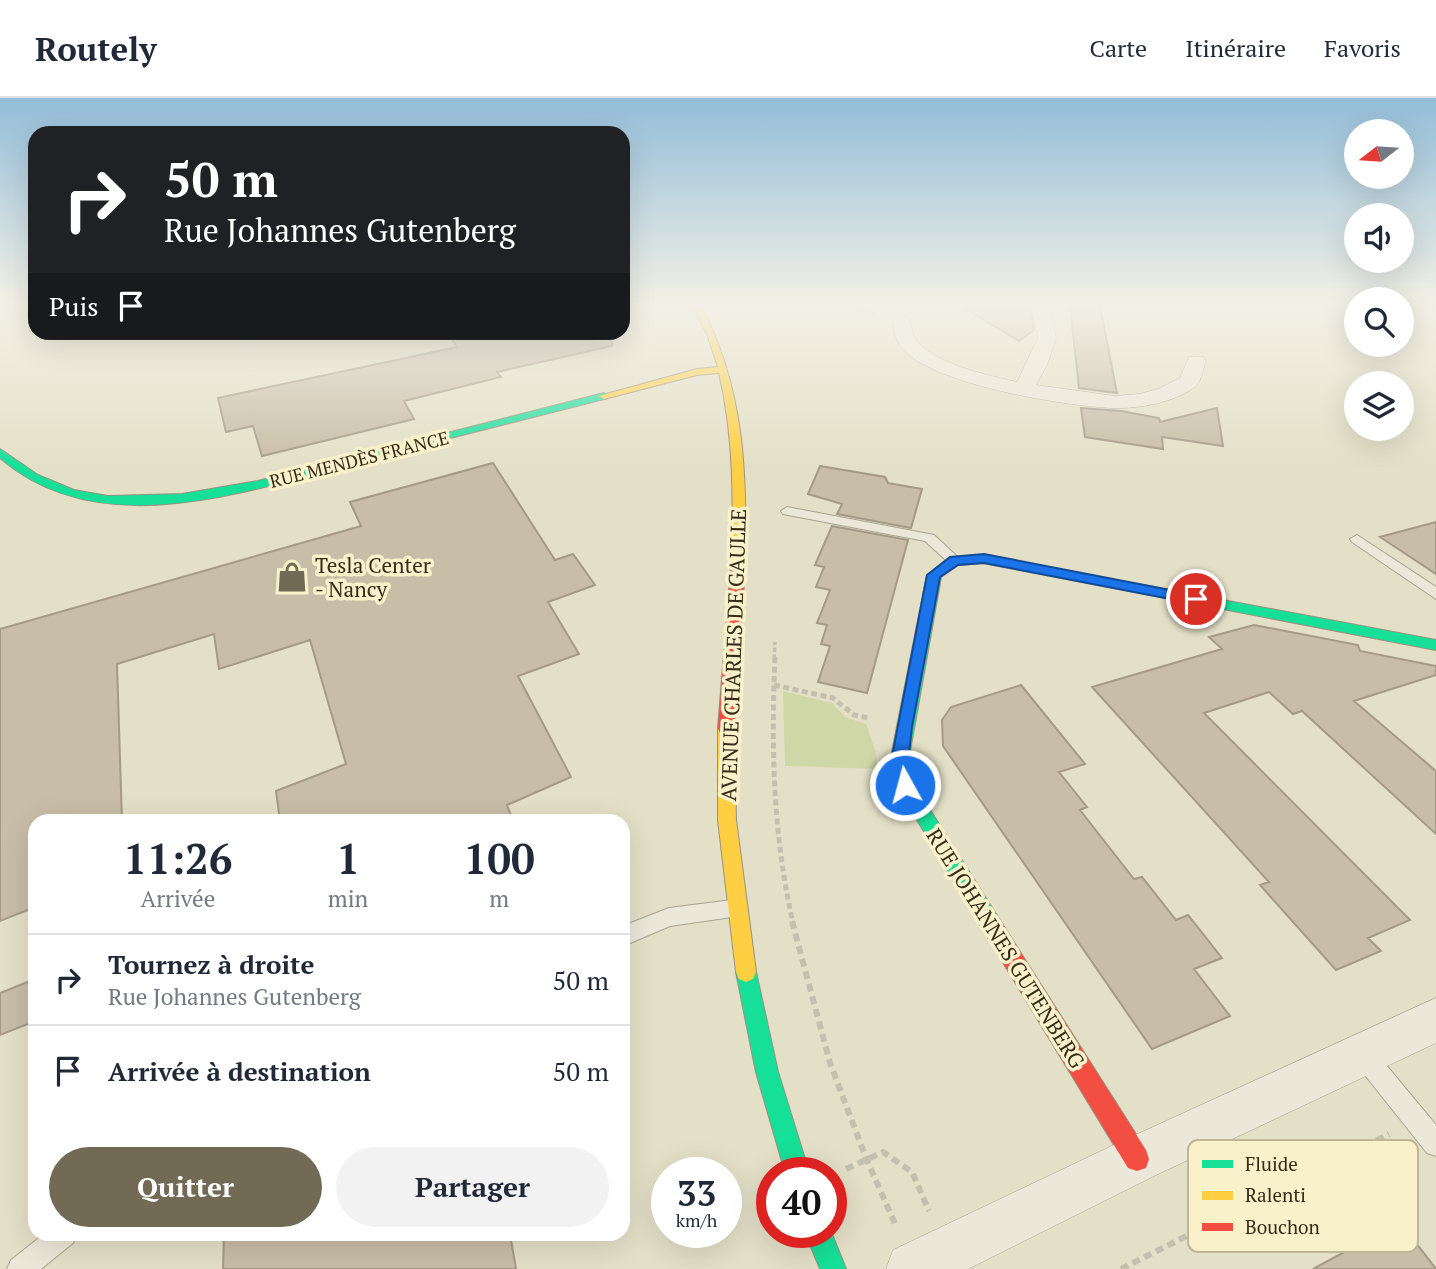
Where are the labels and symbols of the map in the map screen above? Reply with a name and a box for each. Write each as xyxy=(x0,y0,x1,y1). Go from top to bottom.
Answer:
north arrow xyxy=(1344,119,1414,189)
street label: RUE MENDÈS FRANCE xyxy=(267,425,451,493)
street label: AVENUE CHARLES DE GAULLE xyxy=(714,508,752,802)
place label: Tesla Center - Nancy xyxy=(315,551,431,603)
shop icon: Tesla Center - Nancy xyxy=(275,560,309,594)
pin xyxy=(1166,569,1226,629)
position arrow xyxy=(868,748,942,822)
street label: RUE JOHANNES GUTENBERG xyxy=(920,823,1092,1074)
legend xyxy=(1188,1140,1418,1252)
text: Fluide xyxy=(1245,1151,1298,1176)
speed limit sign: 40 xyxy=(756,1157,847,1248)
text: Ralenti xyxy=(1245,1182,1306,1207)
text: Bouchon xyxy=(1245,1214,1320,1239)

